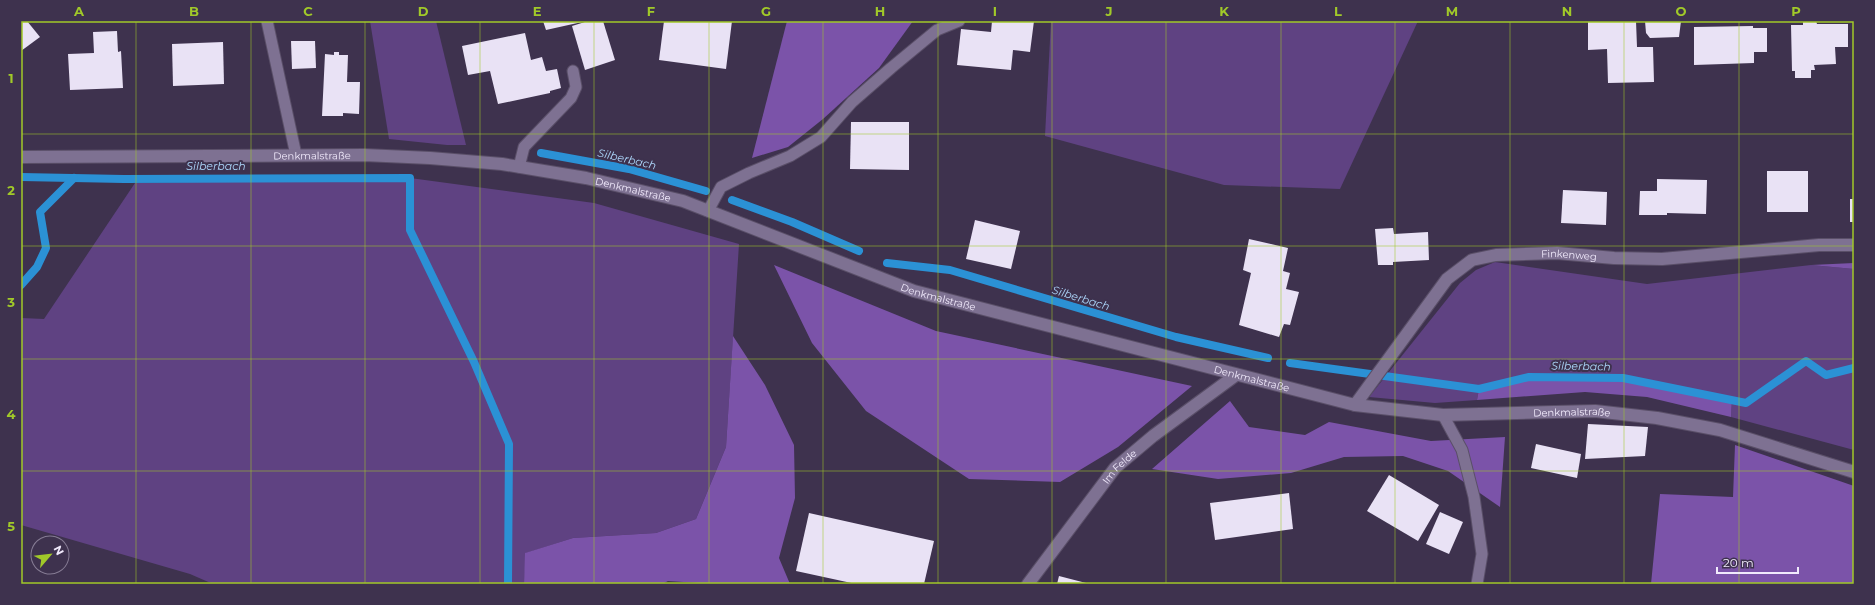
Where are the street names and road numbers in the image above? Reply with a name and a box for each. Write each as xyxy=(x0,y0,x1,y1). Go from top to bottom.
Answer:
street label: Denkmalstraße xyxy=(273,149,351,162)
street label: Denkmalstraße xyxy=(594,174,672,204)
street label: Finkenweg xyxy=(1541,247,1597,263)
street label: Denkmalstraße xyxy=(899,280,977,313)
street label: Denkmalstraße xyxy=(1213,362,1291,394)
street label: Denkmalstraße xyxy=(1533,404,1611,419)
street label: Im Felde xyxy=(1099,446,1139,486)

